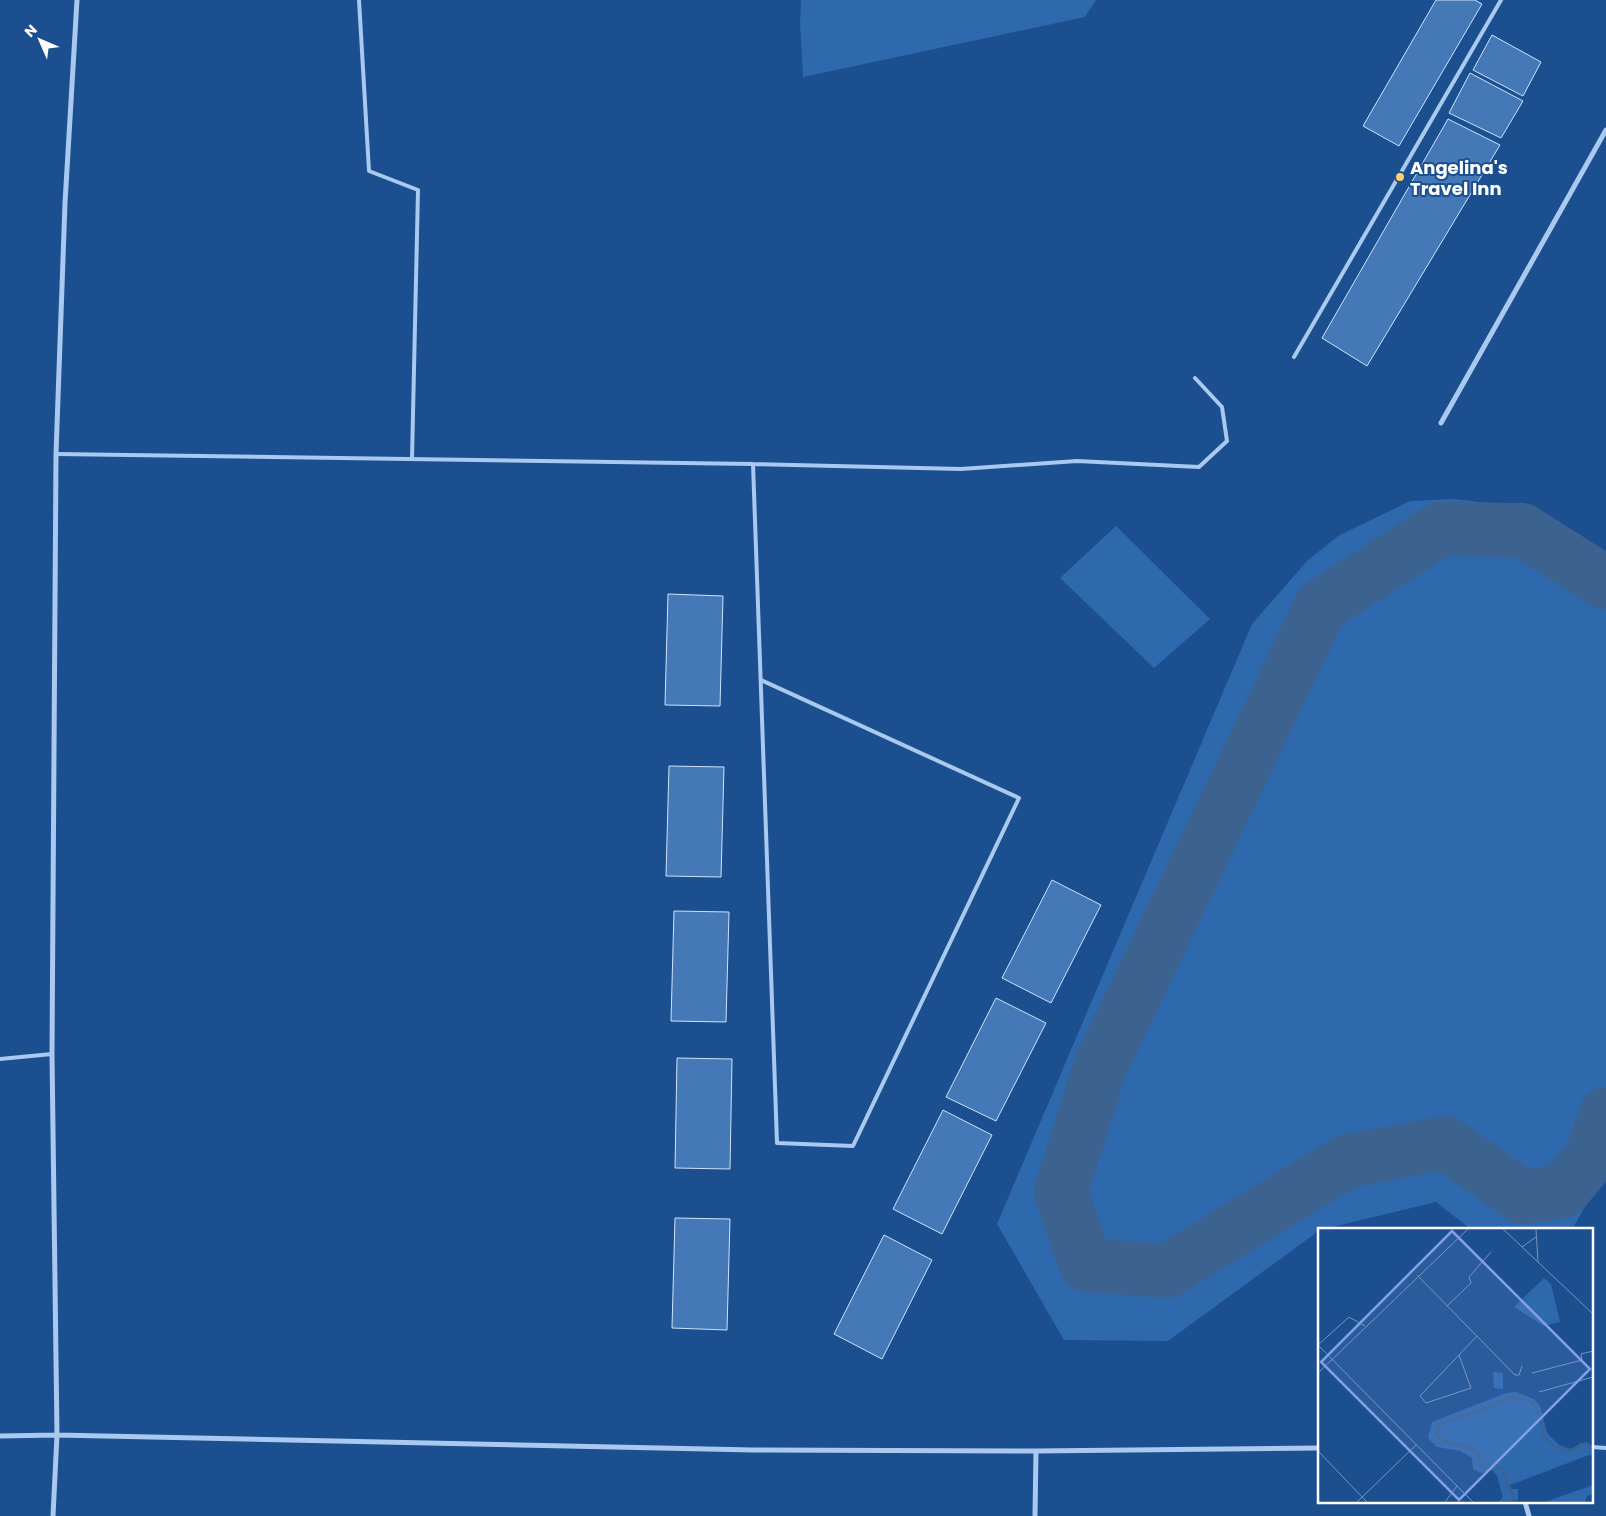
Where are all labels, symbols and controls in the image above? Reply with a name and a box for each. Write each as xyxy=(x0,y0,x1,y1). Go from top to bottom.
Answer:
north arrow xyxy=(15,15,65,65)
text: N xyxy=(20,20,42,42)
place label: Angelina's Travel Inn xyxy=(1410,155,1508,201)
marker: Angelina's Travel Inn xyxy=(1394,171,1406,183)
inset map xyxy=(1318,1228,1594,1504)

